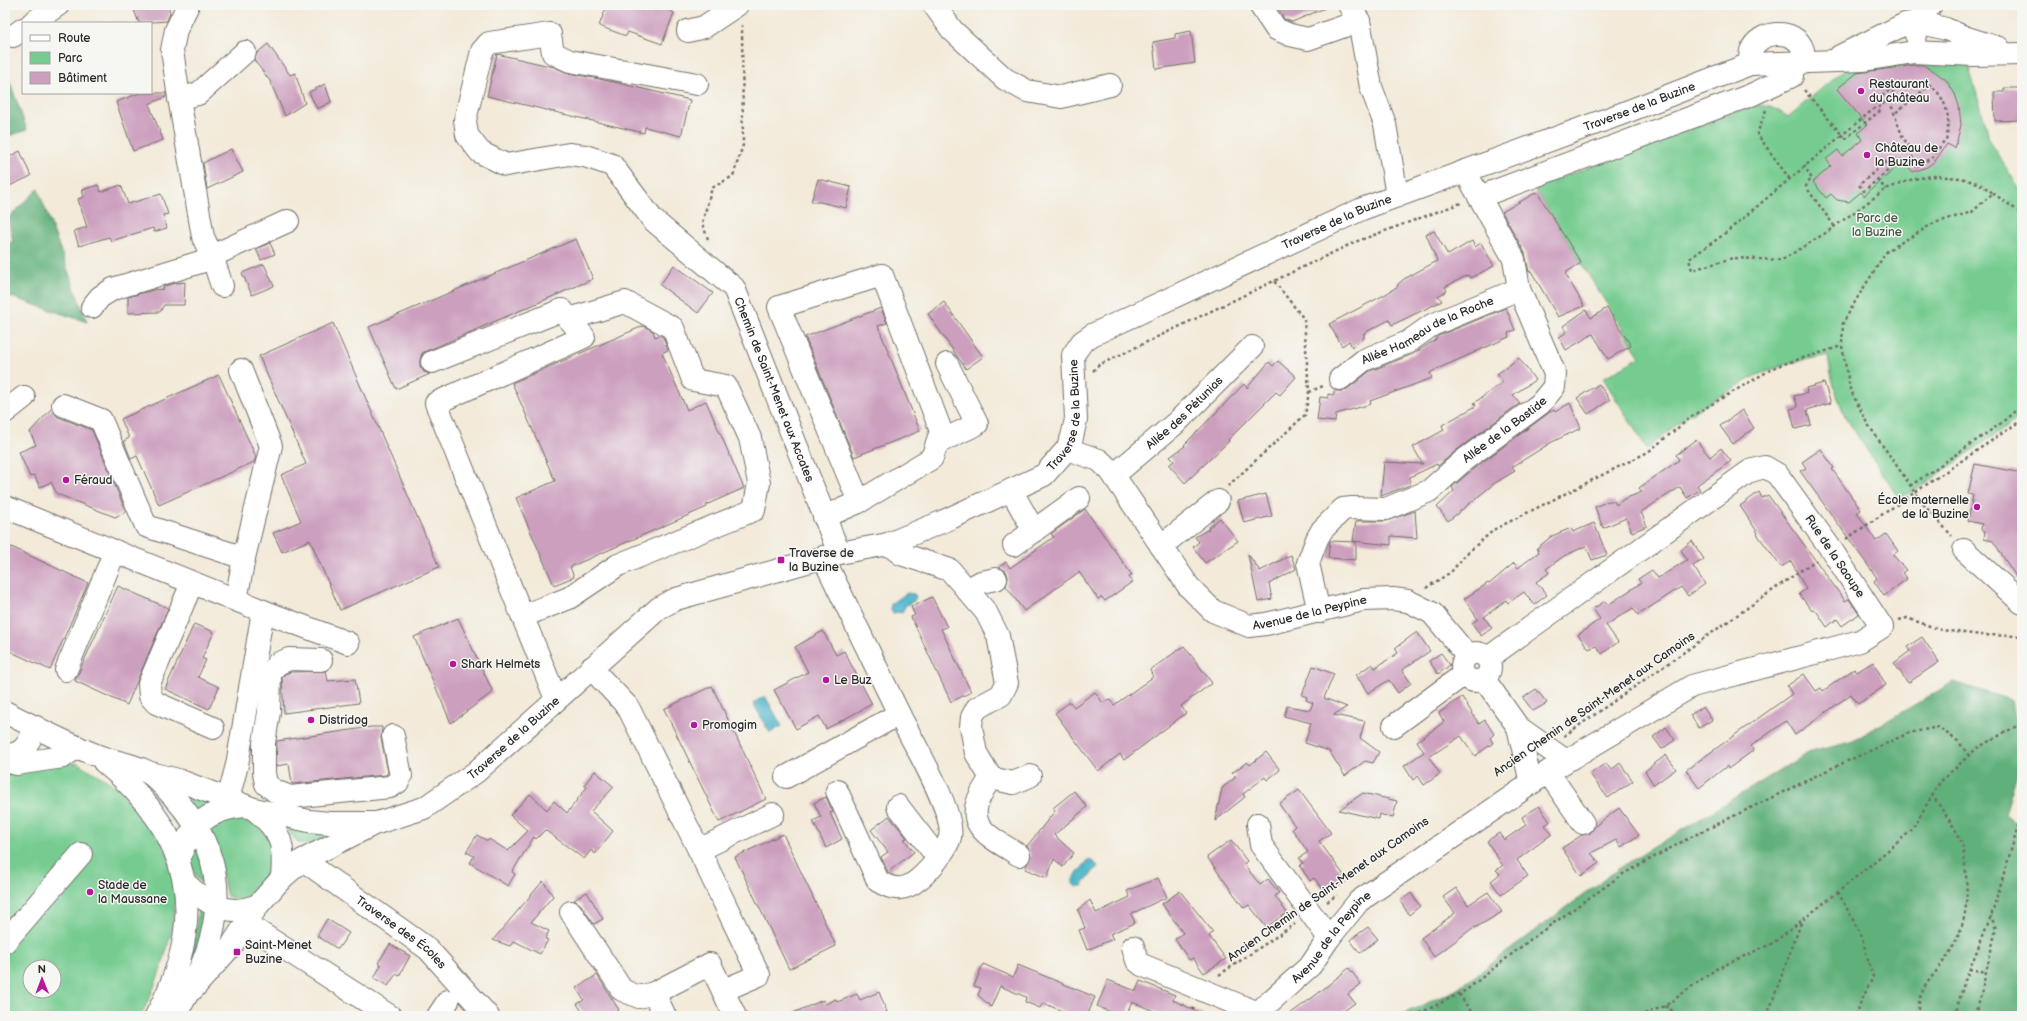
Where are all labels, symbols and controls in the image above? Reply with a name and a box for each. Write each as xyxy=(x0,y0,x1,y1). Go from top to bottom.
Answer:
legend xyxy=(22,22,152,94)
text: Route xyxy=(58,31,90,46)
text: Parc xyxy=(58,51,82,66)
text: Bâtiment xyxy=(58,71,107,86)
place label: Restaurant du château xyxy=(1869,77,1930,106)
street label: Traverse de la Buzine xyxy=(1582,79,1698,135)
marker: Restaurant du château xyxy=(1856,86,1866,96)
place label: Château de la Buzine xyxy=(1875,141,1938,170)
marker: Château de la Buzine xyxy=(1862,150,1872,160)
street label: Traverse de la Buzine xyxy=(1280,192,1394,253)
park label: Parc de la Buzine xyxy=(1852,211,1902,240)
street label: Allée Hameau de la Roche xyxy=(1359,293,1496,368)
street label: Chemin de Saint-Menet aux Accates xyxy=(730,295,817,484)
street label: Traverse de la Buzine xyxy=(1044,359,1084,474)
street label: Allée des Pétunias xyxy=(1143,373,1226,453)
street label: Allée de la Bastide xyxy=(1460,394,1551,467)
place label: Féraud xyxy=(74,473,113,488)
marker: Féraud xyxy=(61,475,71,485)
place label: École maternelle de la Buzine xyxy=(1877,492,1969,522)
marker: École maternelle de la Buzine xyxy=(1972,502,1982,512)
street label: Rue de la Saoupe xyxy=(1801,512,1868,601)
place label: Traverse de la Buzine xyxy=(789,546,854,575)
marker: Traverse de la Buzine xyxy=(776,555,786,565)
street label: Avenue de la Peypine xyxy=(1252,592,1368,633)
street label: Ancien Chemin de Saint-Menet aux Camoins xyxy=(1491,629,1698,780)
place label: Shark Helmets xyxy=(461,657,540,672)
marker: Shark Helmets xyxy=(448,659,458,669)
place label: Le Buz xyxy=(834,673,872,688)
marker: Le Buz xyxy=(821,675,831,685)
street label: Traverse de la Buzine xyxy=(465,694,563,783)
place label: Distridog xyxy=(319,713,368,728)
marker: Distridog xyxy=(306,715,316,725)
place label: Promogim xyxy=(702,718,757,733)
marker: Promogim xyxy=(689,720,699,730)
street label: Ancien Chemin de Saint-Menet aux Camoins xyxy=(1225,814,1432,965)
place label: Stade de la Maussane xyxy=(98,878,167,907)
marker: Stade de la Maussane xyxy=(85,887,95,897)
street label: Avenue de la Peypine xyxy=(1289,888,1374,987)
street label: Traverse des Écoles xyxy=(353,893,449,972)
place label: Saint-Menet Buzine xyxy=(245,938,312,967)
marker: Saint-Menet Buzine xyxy=(232,947,242,957)
north arrow xyxy=(22,959,62,999)
text: N xyxy=(38,963,46,976)

